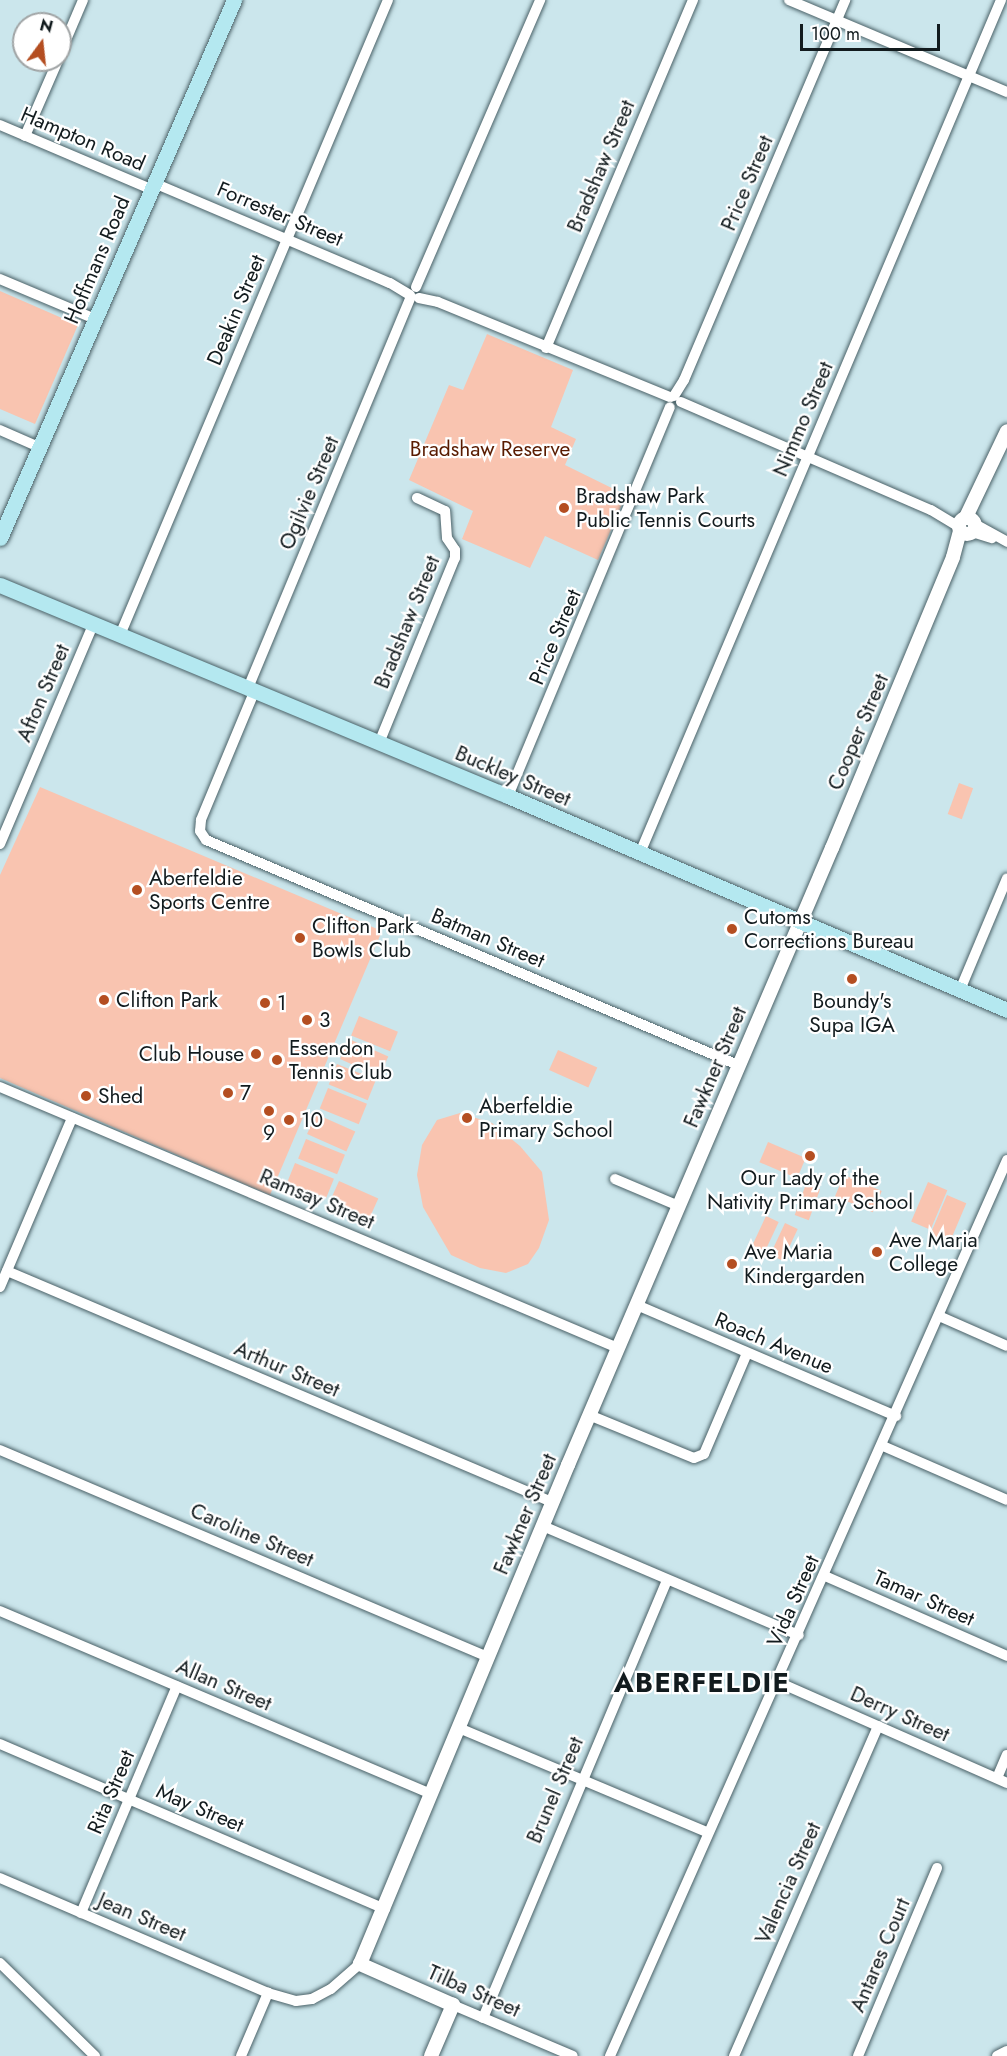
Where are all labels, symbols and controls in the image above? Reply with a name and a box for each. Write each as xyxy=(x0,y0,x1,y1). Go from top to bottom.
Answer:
north arrow xyxy=(12,12,72,72)
scale bar xyxy=(803,12,942,50)
text: N xyxy=(37,13,55,39)
text: 100 m xyxy=(811,21,860,47)
street label: Bradshaw Street xyxy=(562,96,640,236)
street label: Hampton Road xyxy=(17,101,149,177)
street label: Price Street xyxy=(716,132,778,234)
street label: Forrester Street xyxy=(213,176,347,252)
street label: Hoffmans Road xyxy=(59,192,135,328)
street label: Deakin Street xyxy=(201,251,271,369)
street label: Nimmo Street xyxy=(767,358,839,480)
street label: Ogilvie Street xyxy=(274,432,344,554)
park label: Bradshaw Reserve xyxy=(410,436,570,462)
place label: Bradshaw Park Public Tennis Courts xyxy=(576,483,755,533)
marker: Bradshaw Park Public Tennis Courts xyxy=(557,501,571,515)
street label: Bradshaw Street xyxy=(369,552,445,692)
street label: Price Street xyxy=(524,586,586,688)
street label: Afton Street xyxy=(11,640,75,746)
street label: Cooper Street xyxy=(822,670,894,794)
street label: Buckley Street xyxy=(451,740,575,812)
place label: Aberfeldie Sports Centre xyxy=(149,865,270,915)
marker: Aberfeldie Sports Centre xyxy=(130,883,144,897)
street label: Batman Street xyxy=(427,903,549,973)
place label: Cutoms Corrections Bureau xyxy=(744,904,914,954)
place label: Clifton Park Bowls Club xyxy=(312,913,414,963)
marker: Cutoms Corrections Bureau xyxy=(725,922,739,936)
marker: Clifton Park Bowls Club xyxy=(293,931,307,945)
marker: Boundy's Supa IGA xyxy=(845,972,859,986)
place label: Clifton Park xyxy=(116,987,218,1013)
place label: Boundy's Supa IGA xyxy=(809,988,895,1038)
place label: 1 xyxy=(277,990,286,1016)
marker: Clifton Park xyxy=(97,993,111,1007)
marker: 1 xyxy=(258,996,272,1010)
street label: Fawkner Street xyxy=(678,1003,752,1131)
place label: 3 xyxy=(319,1007,330,1033)
marker: 3 xyxy=(300,1013,314,1027)
place label: Essendon Tennis Club xyxy=(289,1035,392,1085)
place label: Club House xyxy=(139,1041,244,1067)
marker: Club House xyxy=(249,1047,263,1061)
marker: Essendon Tennis Club xyxy=(270,1053,284,1067)
place label: 7 xyxy=(240,1080,251,1106)
place label: Shed xyxy=(98,1083,143,1109)
marker: 7 xyxy=(221,1086,235,1100)
marker: Shed xyxy=(79,1089,93,1103)
place label: Aberfeldie Primary School xyxy=(479,1093,613,1143)
marker: 9 xyxy=(262,1104,276,1118)
place label: 10 xyxy=(301,1107,323,1133)
marker: Aberfeldie Primary School xyxy=(460,1111,474,1125)
marker: 10 xyxy=(282,1113,296,1127)
place label: 9 xyxy=(263,1120,275,1146)
marker: Our Lady of the Nativity Primary School xyxy=(803,1149,817,1163)
street label: Ramsay Street xyxy=(256,1163,378,1235)
place label: Our Lady of the Nativity Primary School xyxy=(707,1165,913,1215)
place label: Ave Maria College xyxy=(889,1227,978,1277)
place label: Ave Maria Kindergarden xyxy=(744,1239,865,1289)
marker: Ave Maria College xyxy=(870,1245,884,1259)
marker: Ave Maria Kindergarden xyxy=(725,1257,739,1271)
street label: Roach Avenue xyxy=(711,1307,837,1379)
street label: Arthur Street xyxy=(231,1336,343,1402)
street label: Fawkner Street xyxy=(488,1450,562,1578)
street label: Caroline Street xyxy=(187,1498,317,1572)
street label: Vida Street xyxy=(762,1551,824,1651)
street label: Tamar Street xyxy=(870,1565,978,1631)
street label: Allan Street xyxy=(173,1654,275,1716)
district label: ABERFELDIE xyxy=(614,1667,790,1699)
street label: Derry Street xyxy=(847,1681,953,1747)
street label: Brunel Street xyxy=(521,1733,589,1847)
street label: Rita Street xyxy=(82,1746,140,1838)
street label: May Street xyxy=(152,1778,248,1838)
street label: Valencia Street xyxy=(750,1818,826,1948)
street label: Jean Street xyxy=(94,1887,190,1947)
street label: Antares Court xyxy=(845,1894,915,2016)
street label: Tilba Street xyxy=(424,1959,524,2023)

